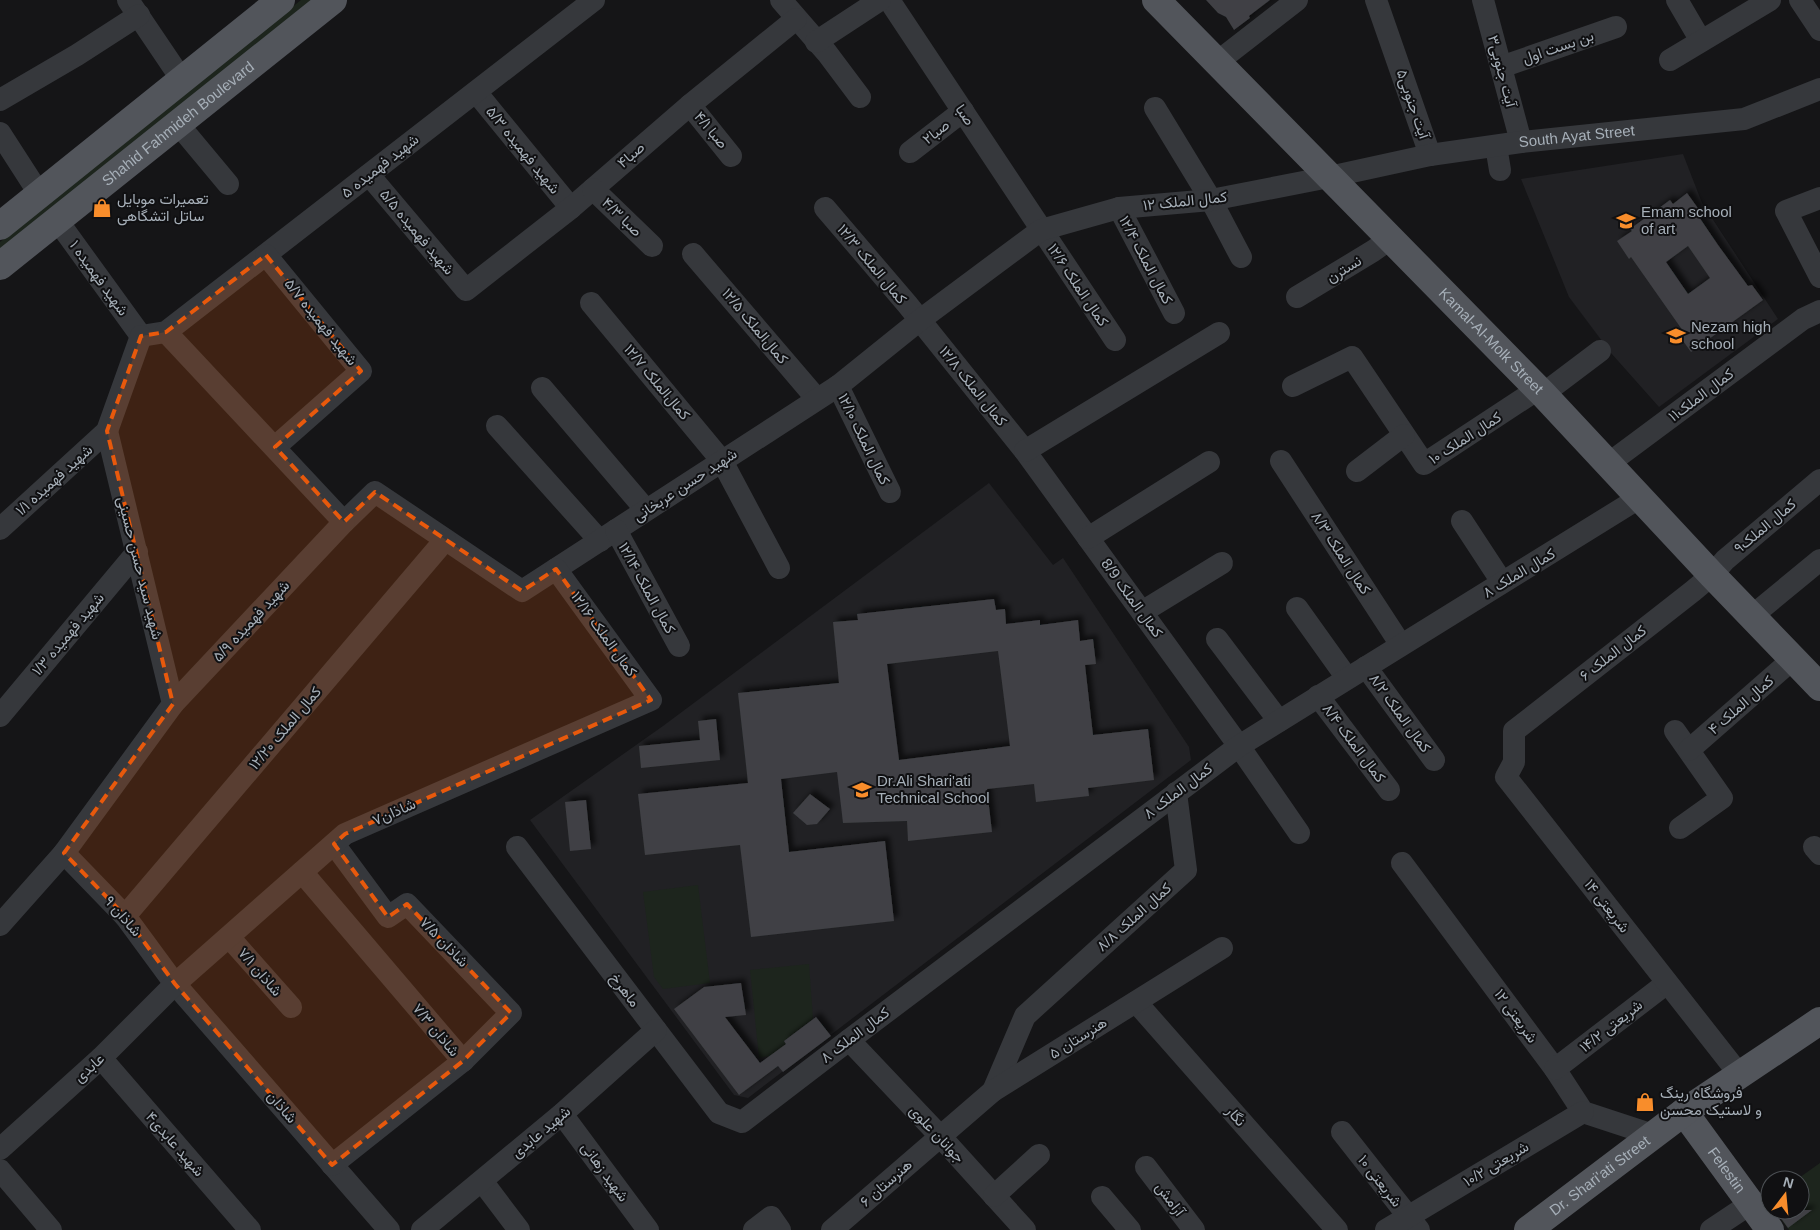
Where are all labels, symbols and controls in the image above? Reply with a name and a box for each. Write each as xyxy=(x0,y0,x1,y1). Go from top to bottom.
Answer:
street label: بن بست اول xyxy=(1520,26,1596,69)
street label: آیت جنوبی۳ xyxy=(1483,33,1521,111)
street label: Shahid Fahmideh Boulevard xyxy=(99,58,257,189)
street label: آیت جنوبی۵ xyxy=(1392,67,1434,143)
street label: صبا xyxy=(951,101,979,129)
street label: شهید فهمیده ۵/۳ xyxy=(482,103,564,197)
street label: صبا ۴/۱ xyxy=(690,108,732,152)
street label: صبا۲ xyxy=(919,116,953,148)
street label: South Ayat Street xyxy=(1518,121,1636,150)
street label: شهید فهمیده ۵ xyxy=(338,130,422,202)
street label: صبا۴ xyxy=(614,138,648,172)
street label: شهید فهمیده ۵/۵ xyxy=(376,186,458,279)
street label: کمال الملک ۱۲ xyxy=(1142,188,1228,214)
place label: تعمیرات موبایل ساتل اتشگاهی xyxy=(117,190,209,226)
street label: صبا ۴/۳ xyxy=(598,194,646,240)
shop icon: تعمیرات موبایل ساتل اتشگاهی xyxy=(91,197,113,219)
place label: Emam school of art xyxy=(1641,203,1732,237)
school or university icon: Emam school of art xyxy=(1615,210,1637,232)
street label: کمال الملک ۱۲/۴ xyxy=(1115,213,1177,307)
street label: کمال الملک ۱۲/۳ xyxy=(833,220,911,308)
street label: شهید فهمیده ۱ xyxy=(66,237,132,319)
street label: کمال الملک ۱۲/۶ xyxy=(1044,240,1113,330)
street label: نسترن xyxy=(1323,252,1365,286)
street label: شهید فهمیده ۵/۷ xyxy=(281,275,362,369)
street label: کمال‌الملک ۱۲/۵ xyxy=(718,284,792,368)
street label: Kamal-Al-Molk Street xyxy=(1436,284,1548,398)
place label: Nezam high school xyxy=(1691,318,1771,352)
school or university icon: Nezam high school xyxy=(1665,325,1687,347)
street label: کمال‌الملک ۱۲/۷ xyxy=(620,340,694,424)
street label: کمال الملک ۱۲/۸ xyxy=(935,342,1011,430)
street label: کمال الملک۱۱ xyxy=(1665,364,1737,425)
street label: کمال الملک ۱۲/۱۰ xyxy=(834,390,894,488)
street label: کمال الملک ۱۰ xyxy=(1425,408,1505,468)
street label: شهید فهمیده ۱/۱ xyxy=(12,441,96,519)
street label: شهید حسن عربخانی xyxy=(630,445,741,526)
street label: شهید سید حسن حسینی xyxy=(113,495,167,642)
street label: کمال الملک۹ xyxy=(1730,495,1800,557)
street label: کمال الملک ۸/۳ xyxy=(1307,508,1375,598)
street label: کمال الملک ۱۲/۱۴ xyxy=(614,539,680,637)
street label: کمال الملک ۸ xyxy=(1480,544,1559,602)
street label: کمال الملک 8/9 xyxy=(1097,555,1167,641)
street label: شهید فهمیده ۵/۹ xyxy=(209,576,293,665)
street label: کمال الملک ۱۲/۱۶ xyxy=(567,588,641,680)
street label: شهید فهمیده ۱/۳ xyxy=(28,589,108,679)
street label: کمال الملک ۶ xyxy=(1576,621,1650,685)
street label: کمال الملک ۸/۲ xyxy=(1365,670,1435,756)
street label: کمال الملک ۴ xyxy=(1705,671,1778,738)
street label: کمال الملک ۱۲/۲۰ xyxy=(245,683,325,773)
street label: کمال الملک ۸/۴ xyxy=(1319,700,1390,786)
street label: کمال الملک ۸ xyxy=(1140,759,1216,823)
place label: Dr.Ali Shari'ati Technical School xyxy=(877,772,990,806)
school or university icon: Dr.Ali Shari'ati Technical School xyxy=(851,779,873,801)
street label: شاذان۷ xyxy=(370,794,419,829)
street label: شریعتی ۱۴ xyxy=(1580,876,1634,937)
street label: کمال الملک ۸/۸ xyxy=(1093,879,1175,955)
street label: شاذان ۹ xyxy=(100,892,146,940)
street label: شاذان ۷/۵ xyxy=(416,913,472,971)
street label: شاذان ۷/۱ xyxy=(234,944,286,1000)
street label: ماهرخ xyxy=(605,969,644,1012)
street label: شریعتی ۱۲ xyxy=(1490,985,1542,1047)
street label: شریعتی ۱۴/۲ xyxy=(1576,996,1647,1057)
street label: شاذان ۷/۳ xyxy=(409,1000,463,1060)
street label: کمال الملک ۸ xyxy=(817,1003,893,1067)
street label: هنرستان ۵ xyxy=(1046,1013,1110,1063)
street label: عابدی xyxy=(70,1050,109,1087)
place label: فروشگاه رینگ و لاستیک محسن xyxy=(1660,1084,1762,1120)
street label: شاذان xyxy=(263,1087,301,1127)
shop icon: فروشگاه رینگ و لاستیک محسن xyxy=(1634,1091,1656,1113)
street label: جوانان علوی xyxy=(905,1101,968,1167)
street label: نگار xyxy=(1222,1101,1250,1130)
street label: شهید عابدی xyxy=(508,1102,575,1163)
street label: شهید عابدی۴ xyxy=(141,1108,208,1181)
street label: Dr. Shari'ati Street xyxy=(1546,1131,1654,1219)
street label: شریعتی ۱۰/۲ xyxy=(1460,1137,1533,1191)
street label: شهید زهانی xyxy=(577,1139,633,1206)
street label: Felestin xyxy=(1704,1144,1749,1196)
street label: شریعتی ۱۰ xyxy=(1353,1151,1406,1211)
street label: هنرستان ۶ xyxy=(856,1155,916,1211)
north arrow xyxy=(1760,1170,1810,1220)
text: N xyxy=(1782,1173,1796,1192)
street label: آرامش xyxy=(1151,1179,1189,1221)

